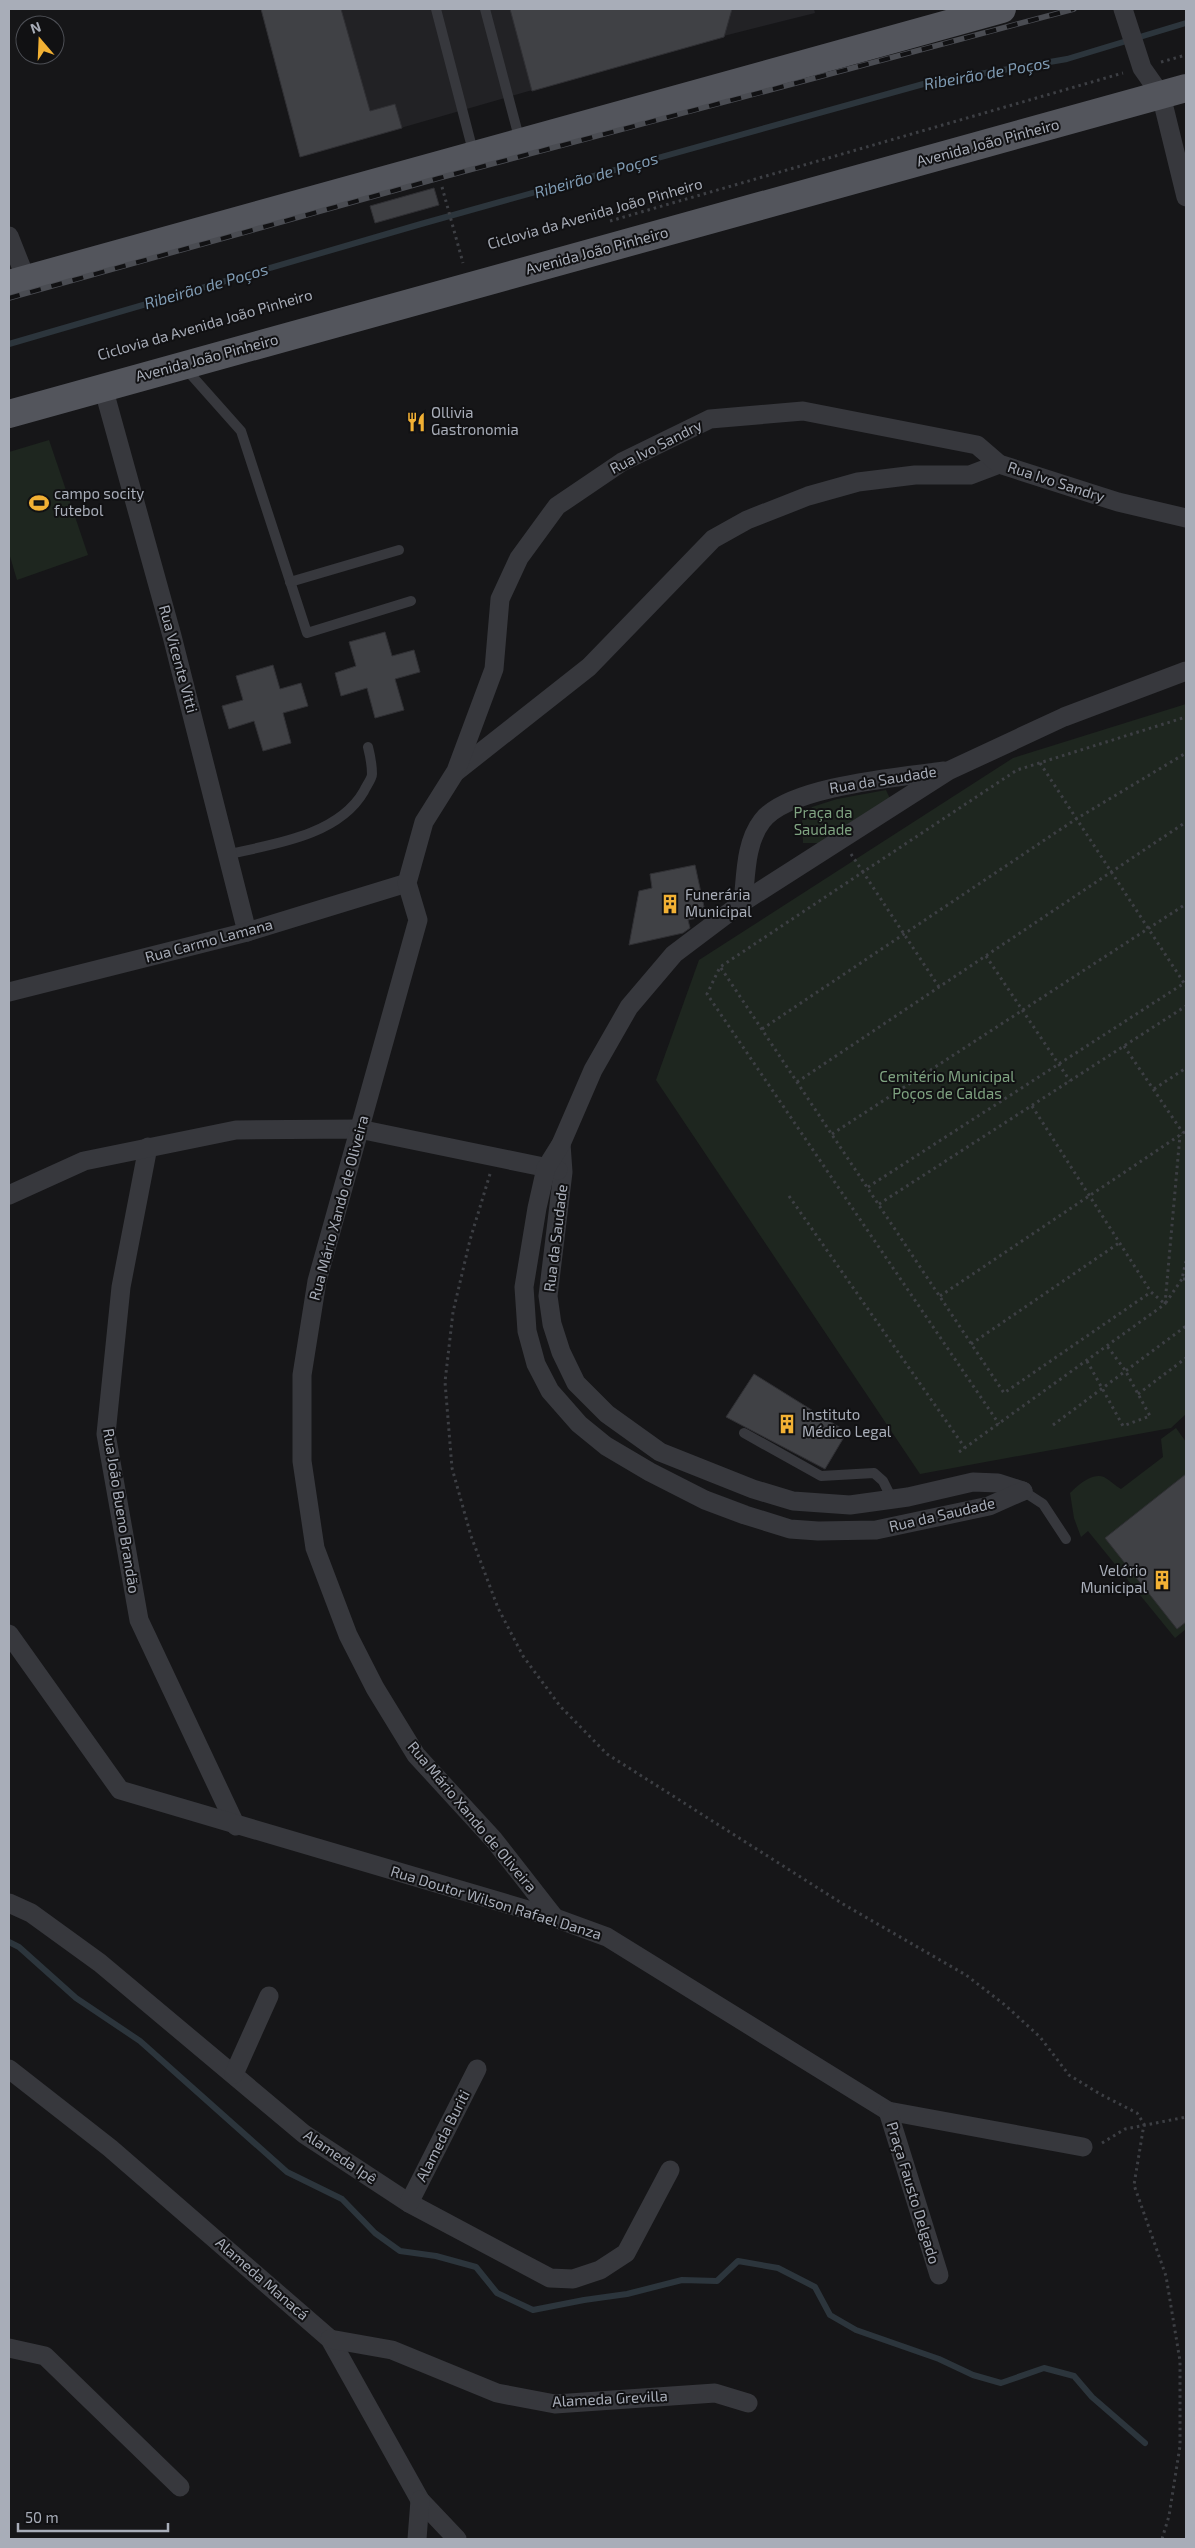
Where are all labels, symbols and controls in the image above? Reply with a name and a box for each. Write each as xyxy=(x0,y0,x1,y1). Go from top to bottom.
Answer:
north arrow xyxy=(15,15,65,65)
text: N xyxy=(28,18,43,37)
water label: Ribeirão de Poços xyxy=(922,52,1052,94)
street label: Avenida João Pinheiro xyxy=(914,114,1061,170)
water label: Ribeirão de Poços xyxy=(532,148,660,202)
street label: Ciclovia da Avenida João Pinheiro xyxy=(485,175,705,253)
street label: Avenida João Pinheiro xyxy=(523,223,671,279)
water label: Ribeirão de Poços xyxy=(142,259,270,313)
street label: Ciclovia da Avenida João Pinheiro xyxy=(95,286,315,364)
street label: Avenida João Pinheiro xyxy=(133,330,281,386)
place label: Ollivia Gastronomia xyxy=(431,403,519,438)
restaurant icon: Ollivia Gastronomia xyxy=(405,411,427,433)
street label: Rua Ivo Sandry xyxy=(606,415,705,477)
street label: Rua Ivo Sandry xyxy=(1006,457,1107,505)
place label: campo socity futebol xyxy=(54,484,144,519)
sports icon: campo socity futebol xyxy=(28,492,50,514)
street label: Rua Vicente Vitti xyxy=(156,603,202,715)
street label: Rua da Saudade xyxy=(828,762,938,796)
park label: Praça da Saudade xyxy=(794,803,852,838)
place label: Funerária Municipal xyxy=(685,885,752,920)
building icon: Funerária Municipal xyxy=(659,893,681,915)
street label: Rua Carmo Lamana xyxy=(143,914,275,966)
park label: Cemitério Municipal Poços de Caldas xyxy=(879,1067,1015,1103)
street label: Rua Mário Xando de Oliveira xyxy=(305,1113,371,1302)
street label: Rua da Saudade xyxy=(539,1183,571,1293)
place label: Instituto Médico Legal xyxy=(802,1405,892,1440)
building icon: Instituto Médico Legal xyxy=(776,1413,798,1435)
street label: Rua João Bueno Brandão xyxy=(100,1427,144,1595)
street label: Rua da Saudade xyxy=(887,1493,997,1535)
place label: Velório Municipal xyxy=(1080,1561,1148,1596)
building icon: Velório Municipal xyxy=(1151,1569,1173,1591)
street label: Rua Mário Xando de Oliveira xyxy=(404,1737,541,1895)
street label: Rua Doutor Wilson Rafael Danza xyxy=(389,1861,604,1943)
street label: Alameda Buriti xyxy=(411,2087,473,2184)
street label: Praça Fausto Delgado xyxy=(883,2119,944,2266)
street label: Alameda Ipê xyxy=(301,2125,380,2187)
street label: Alameda Manacá xyxy=(212,2233,313,2324)
street label: Alameda Grevilla xyxy=(552,2386,668,2410)
scale bar xyxy=(18,2500,168,2532)
text: 50 m xyxy=(25,2508,59,2526)

